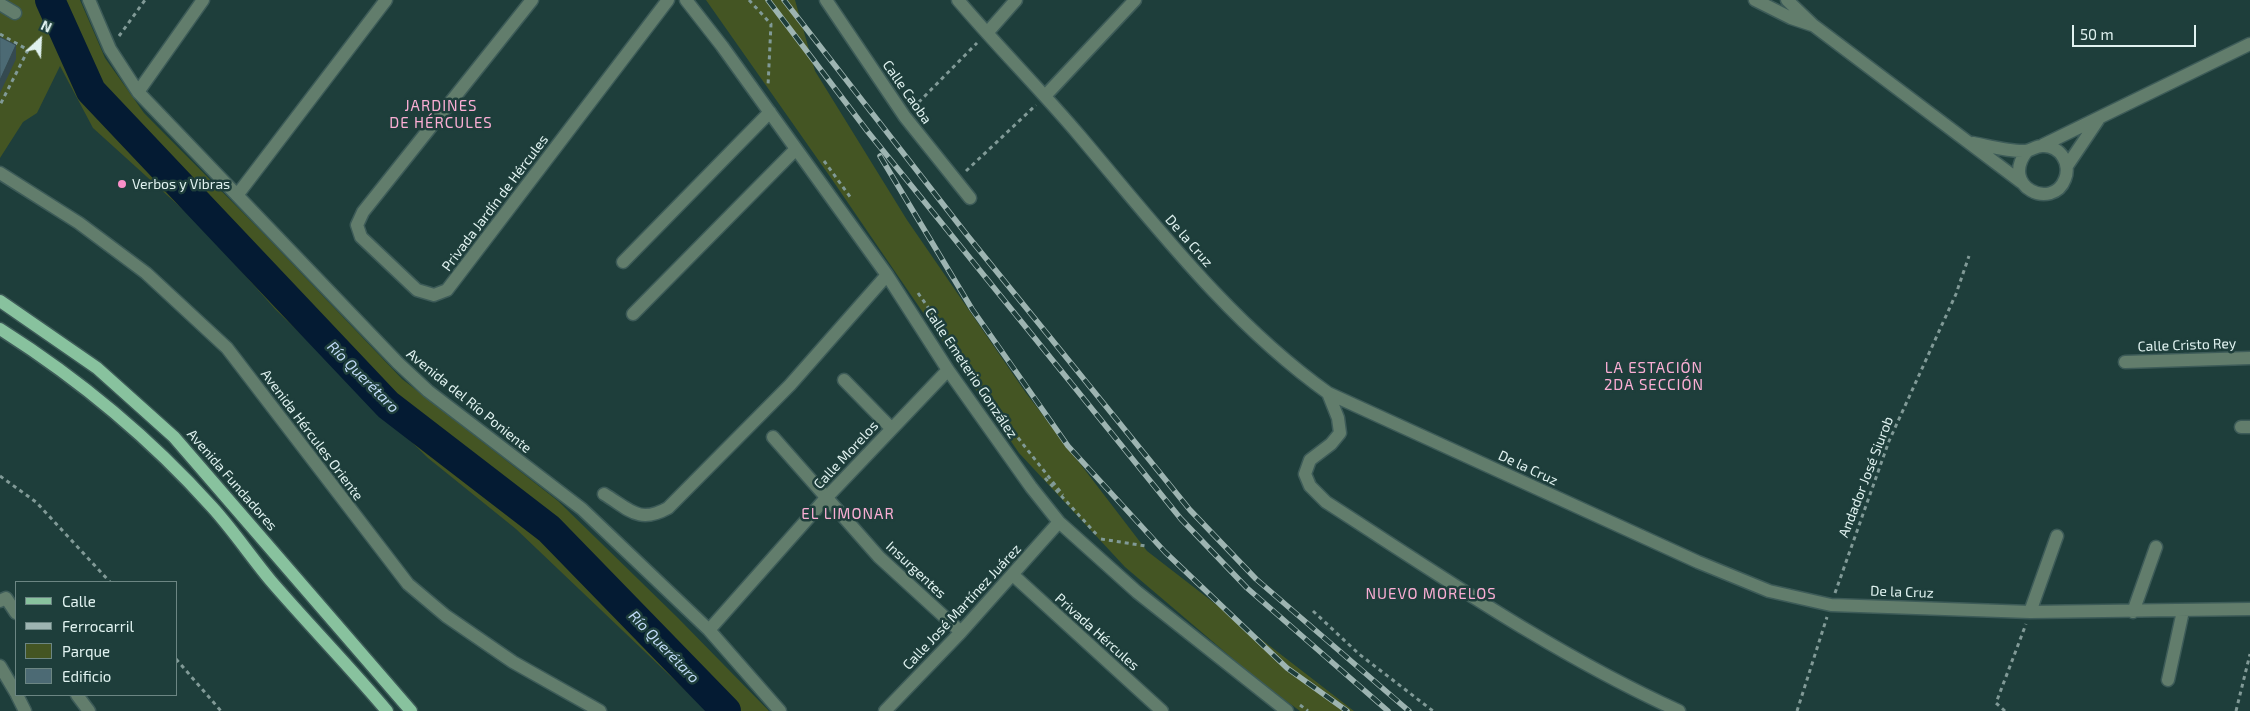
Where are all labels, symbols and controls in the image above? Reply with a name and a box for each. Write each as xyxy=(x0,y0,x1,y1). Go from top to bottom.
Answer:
north arrow xyxy=(15,15,65,65)
scale bar xyxy=(2075,15,2199,47)
text: N xyxy=(38,16,55,36)
text: 50 m xyxy=(2080,25,2114,43)
street label: Calle Caoba xyxy=(879,57,935,127)
district label: JARDINES DE HÉRCULES xyxy=(388,97,494,132)
street label: Privada Jardín de Hércules xyxy=(438,131,552,275)
place label: Verbos y Vibras xyxy=(132,176,230,192)
marker: Verbos y Vibras xyxy=(116,178,128,190)
street label: De la Cruz xyxy=(1162,211,1216,271)
street label: Calle Emeterio González xyxy=(921,305,1021,441)
street label: Calle Cristo Rey xyxy=(2137,335,2237,355)
water label: Río Querétaro xyxy=(323,337,403,417)
street label: Avenida del Río Poniente xyxy=(403,345,535,457)
district label: LA ESTACIÓN 2DA SECCIÓN xyxy=(1603,359,1705,394)
street label: Avenida Hércules Oriente xyxy=(257,366,367,504)
street label: Andador José Siurob xyxy=(1835,414,1897,540)
street label: Calle Morelos xyxy=(810,417,882,493)
street label: Avenida Fundadores xyxy=(183,426,281,534)
street label: De la Cruz xyxy=(1496,447,1560,489)
district label: EL LIMONAR xyxy=(800,505,896,523)
street label: Insurgentes xyxy=(883,538,949,602)
street label: Calle José Martínez Juárez xyxy=(899,541,1025,673)
legend xyxy=(15,581,178,696)
street label: De la Cruz xyxy=(1870,582,1934,602)
district label: NUEVO MORELOS xyxy=(1364,585,1498,603)
street label: Privada Hércules xyxy=(1052,590,1142,674)
text: Calle xyxy=(62,592,96,610)
water label: Río Querétaro xyxy=(625,607,703,687)
text: Ferrocarril xyxy=(62,617,134,635)
text: Parque xyxy=(62,642,110,660)
text: Edificio xyxy=(62,667,111,685)

